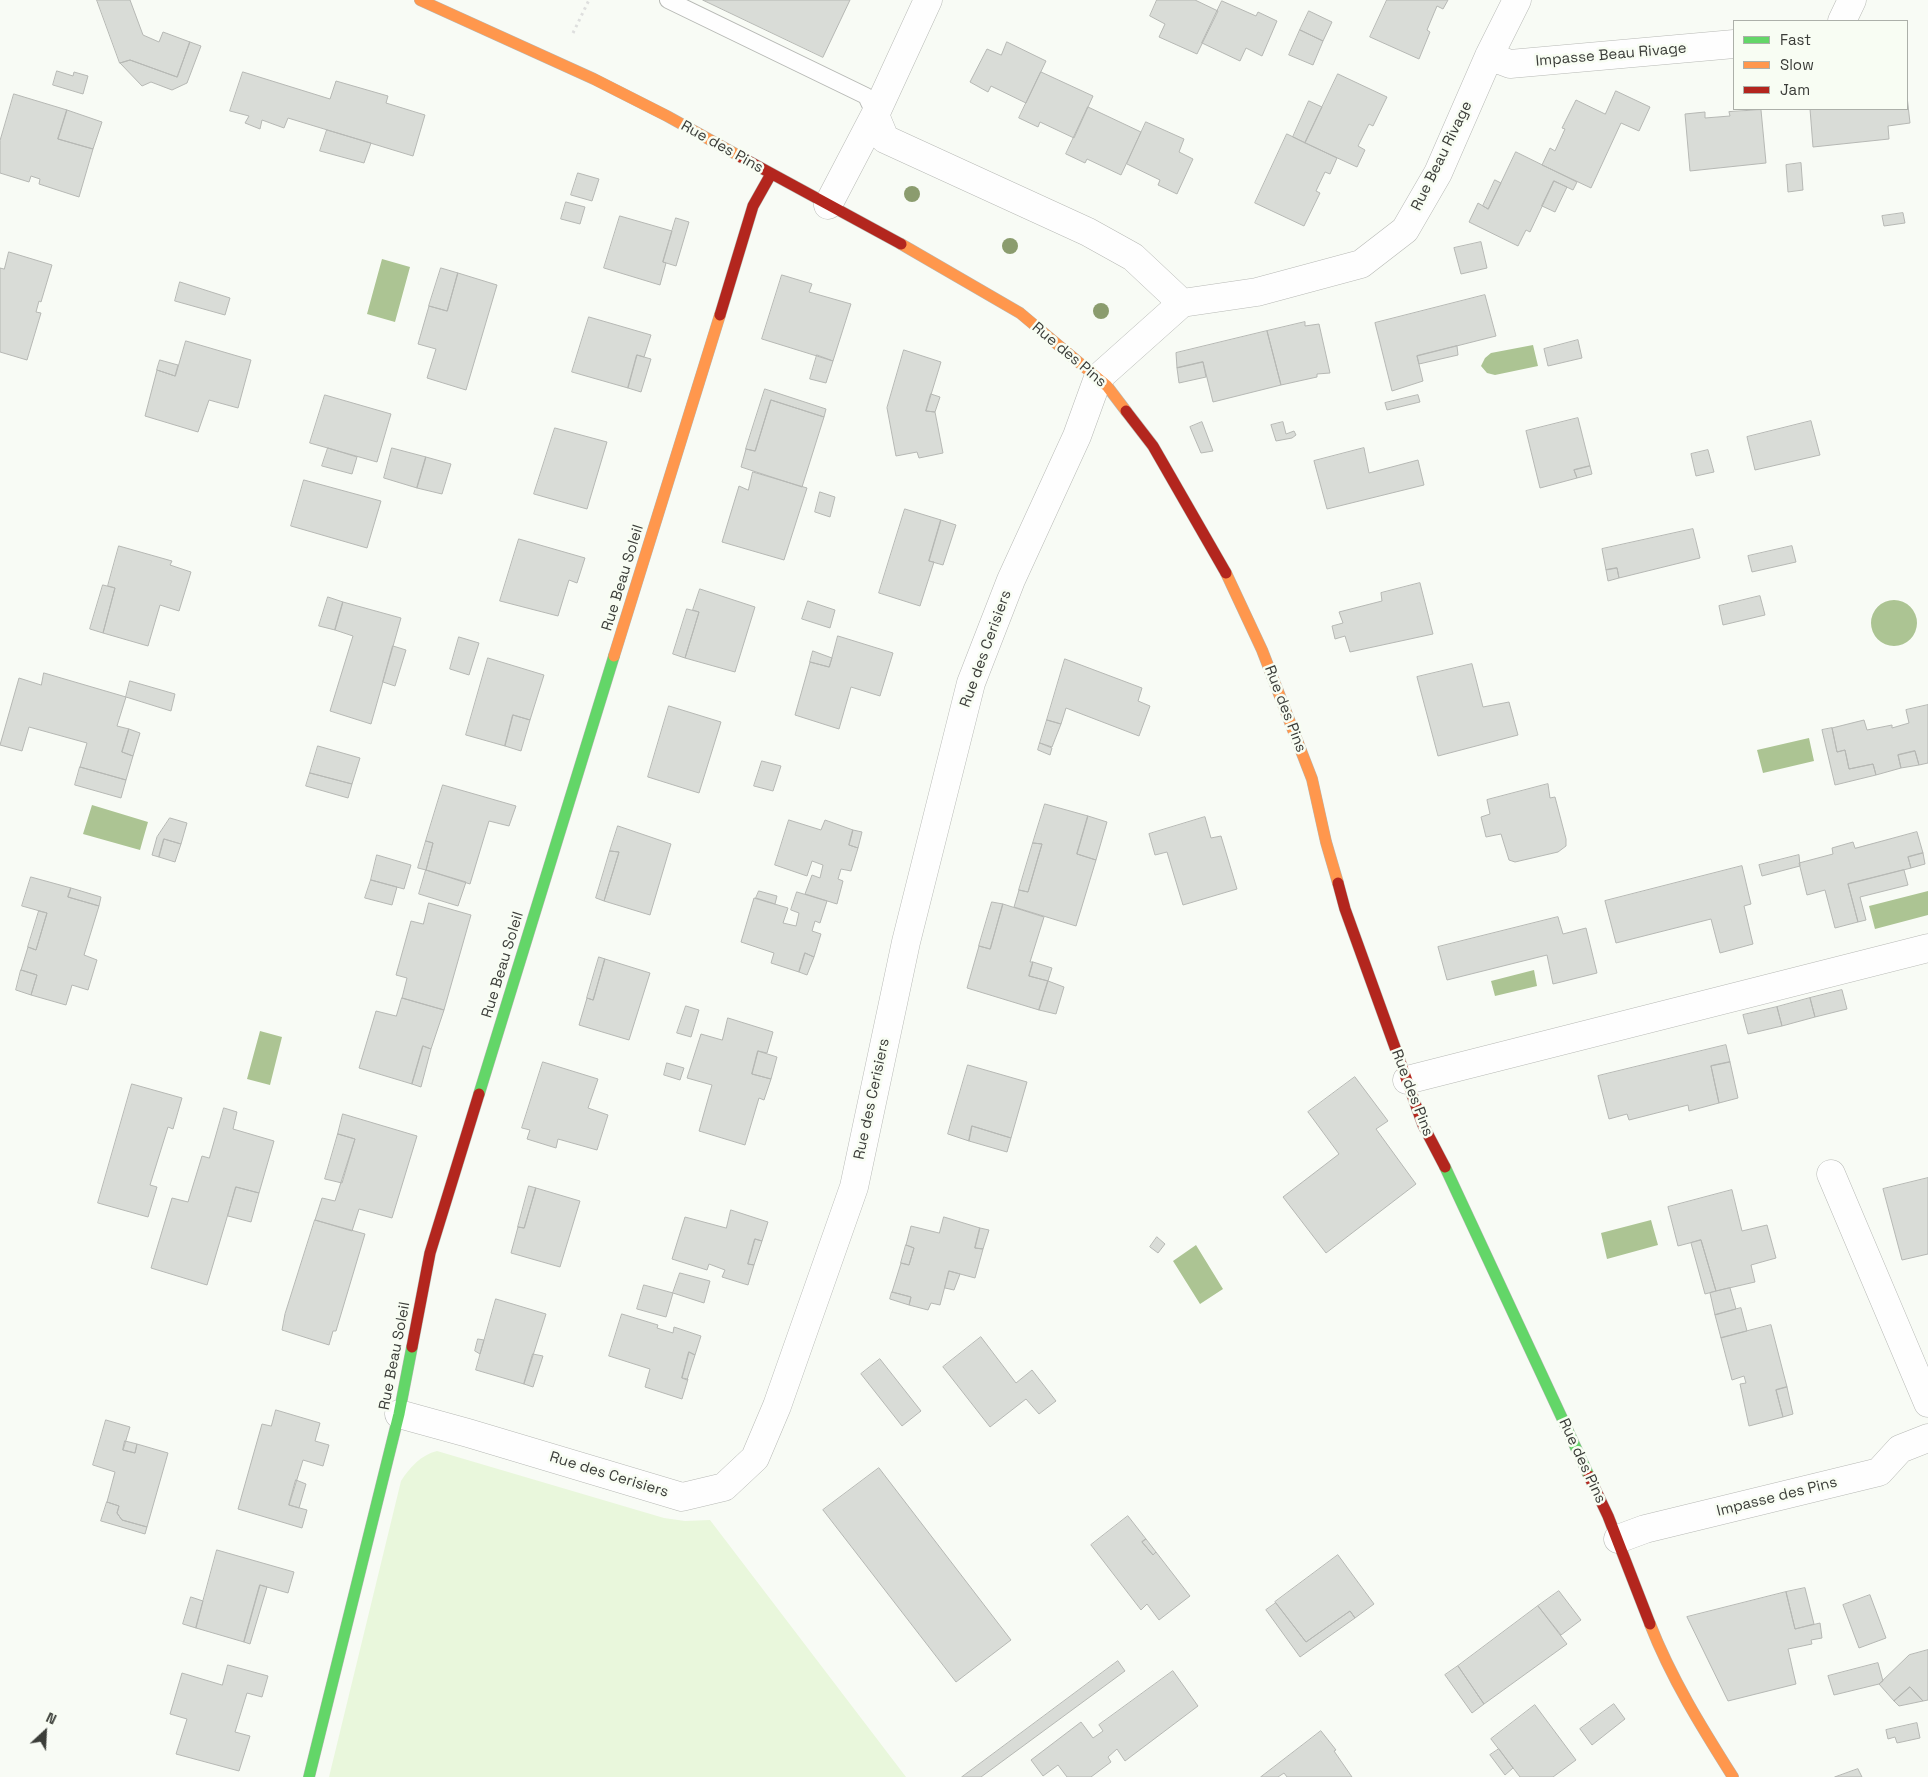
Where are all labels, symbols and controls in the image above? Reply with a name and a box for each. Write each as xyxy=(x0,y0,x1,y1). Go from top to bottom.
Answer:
legend xyxy=(1733,20,1908,110)
text: Fast xyxy=(1780,30,1811,49)
street label: Impasse Beau Rivage xyxy=(1535,39,1687,71)
text: Slow xyxy=(1780,55,1814,74)
text: Jam xyxy=(1780,80,1810,99)
street label: Rue Beau Rivage xyxy=(1408,98,1476,214)
street label: Rue des Pins xyxy=(678,117,766,177)
street label: Rue des Pins xyxy=(1028,319,1110,391)
street label: Rue Beau Soleil xyxy=(598,523,648,633)
street label: Rue des Cerisiers xyxy=(956,588,1016,710)
street label: Rue des Pins xyxy=(1260,663,1310,755)
street label: Rue Beau Soleil xyxy=(478,910,528,1020)
street label: Rue des Cerisiers xyxy=(850,1037,894,1161)
street label: Rue des Pins xyxy=(1387,1047,1437,1139)
street label: Rue Beau Soleil xyxy=(376,1300,414,1412)
street label: Rue des Pins xyxy=(1555,1416,1609,1506)
street label: Rue des Cerisiers xyxy=(547,1448,671,1502)
street label: Impasse des Pins xyxy=(1715,1473,1839,1521)
north arrow xyxy=(20,1707,70,1757)
text: N xyxy=(43,1708,59,1729)

